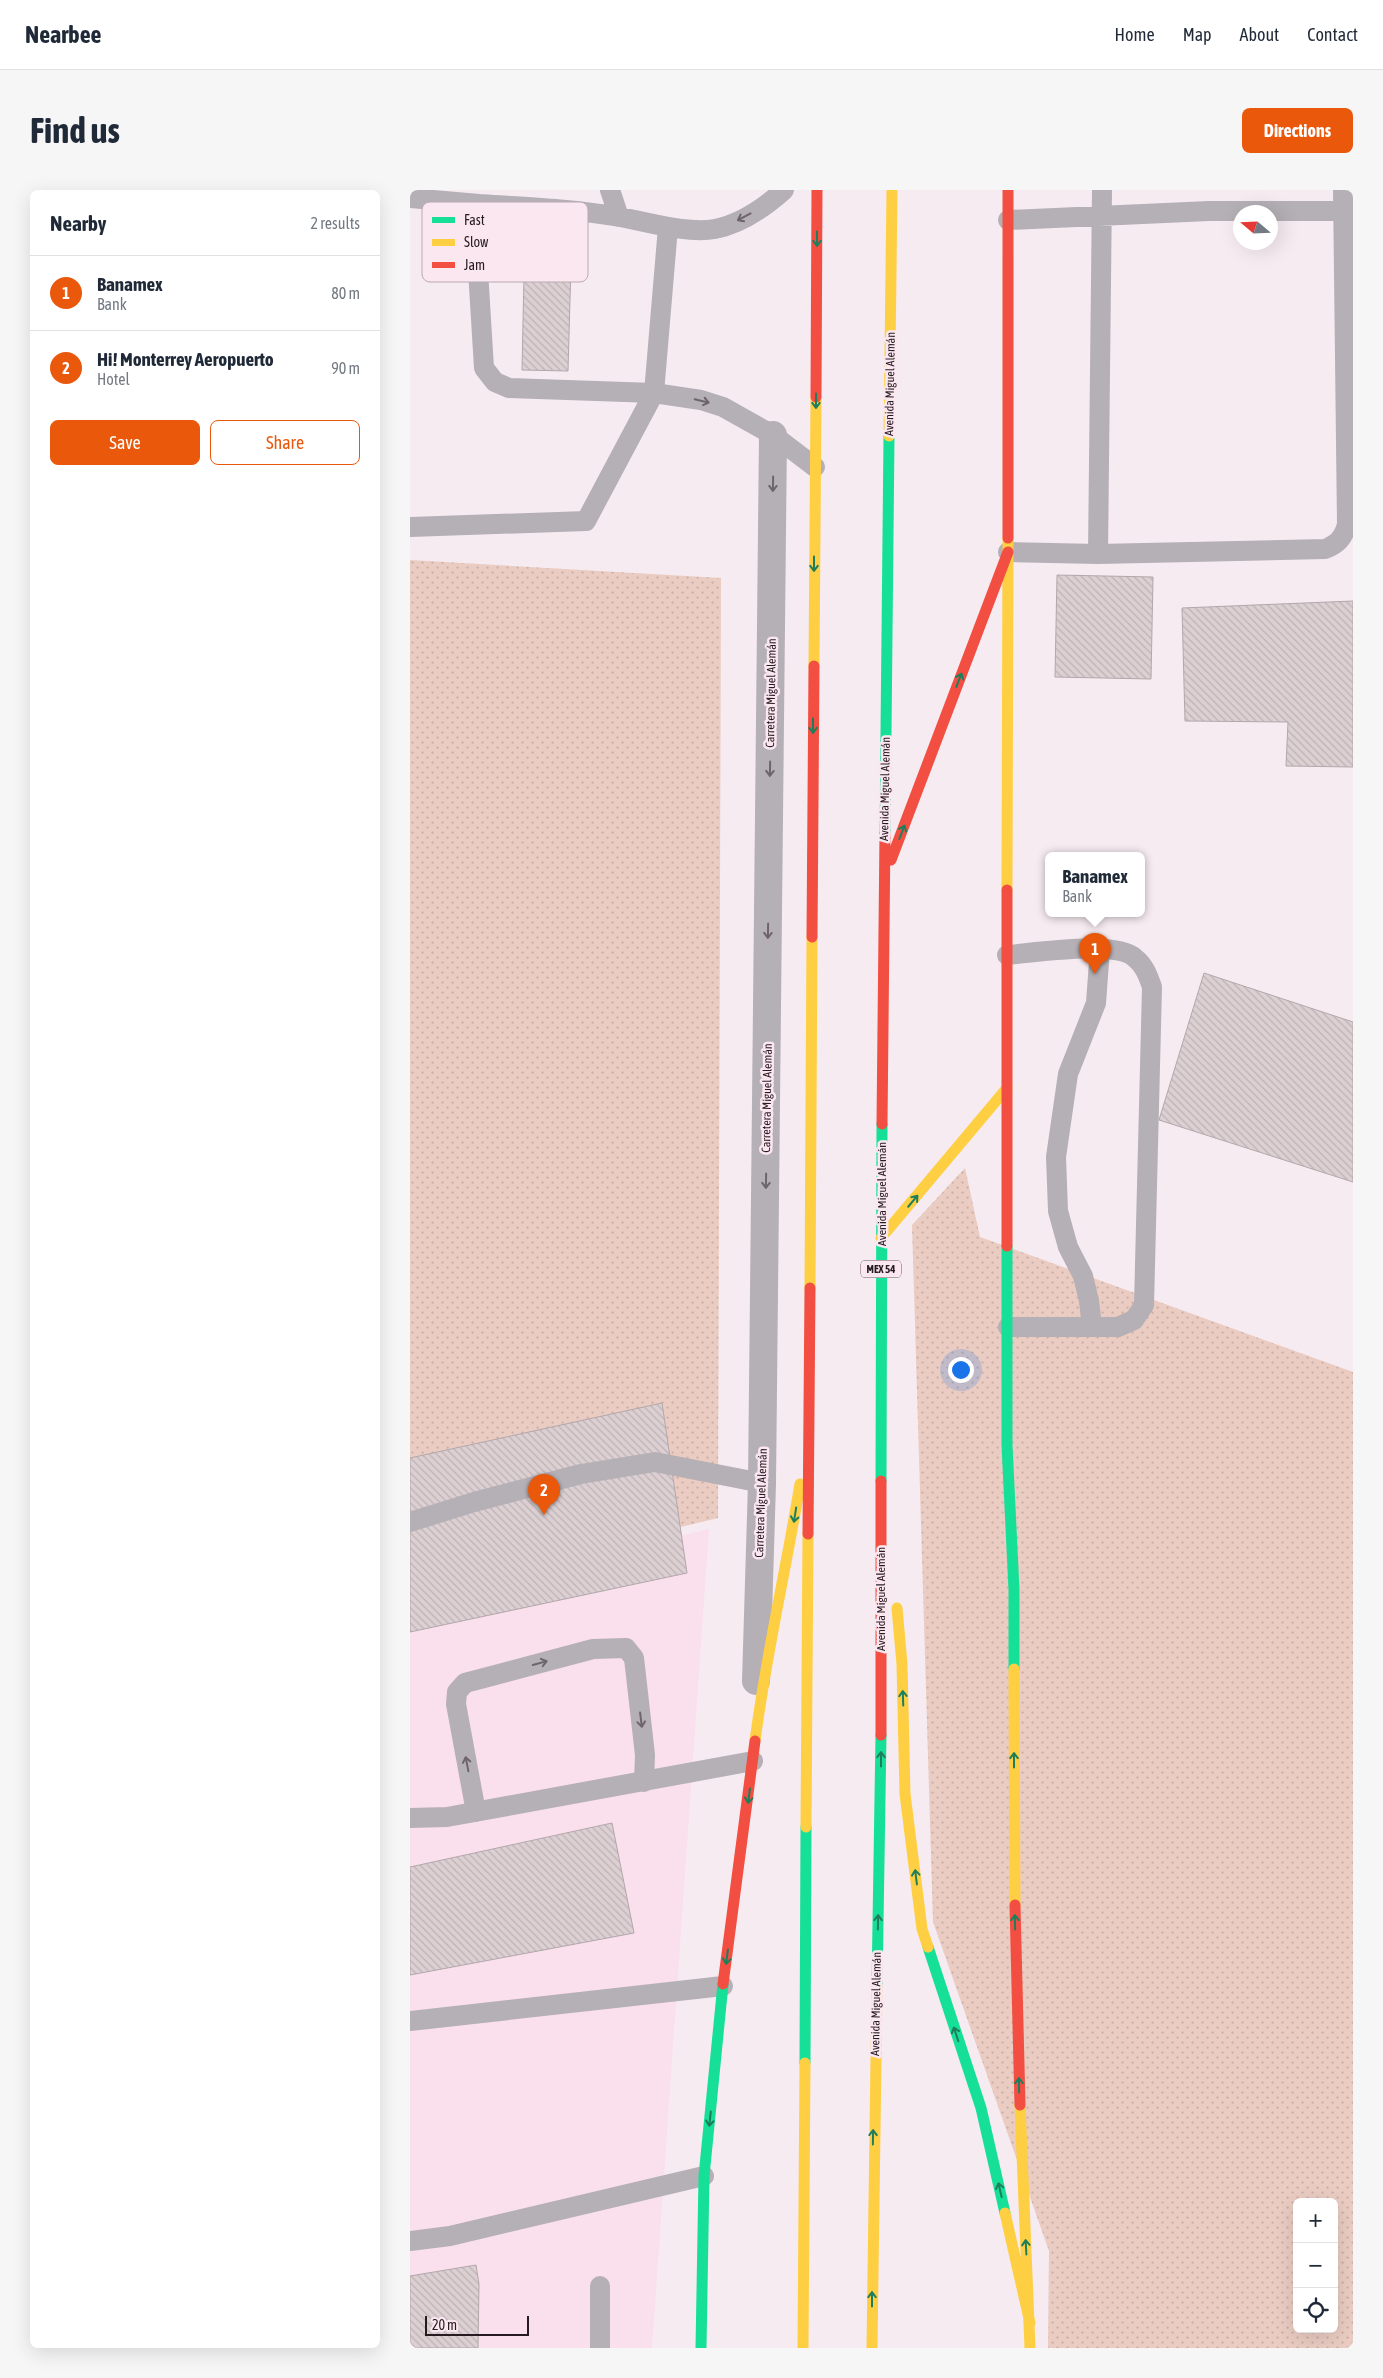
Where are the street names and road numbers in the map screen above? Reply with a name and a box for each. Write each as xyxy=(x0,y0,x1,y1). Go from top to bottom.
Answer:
street label: Avenida Miguel Alemán xyxy=(882,332,898,436)
street label: Carretera Miguel Alemán xyxy=(763,638,779,748)
street label: Avenida Miguel Alemán xyxy=(877,737,893,841)
street label: Carretera Miguel Alemán xyxy=(759,1043,775,1153)
street label: Avenida Miguel Alemán xyxy=(875,1142,889,1246)
road number: MEX 54 xyxy=(861,1260,901,1278)
street label: Carretera Miguel Alemán xyxy=(752,1448,770,1558)
street label: Avenida Miguel Alemán xyxy=(874,1547,888,1651)
street label: Avenida Miguel Alemán xyxy=(868,1952,884,2056)

